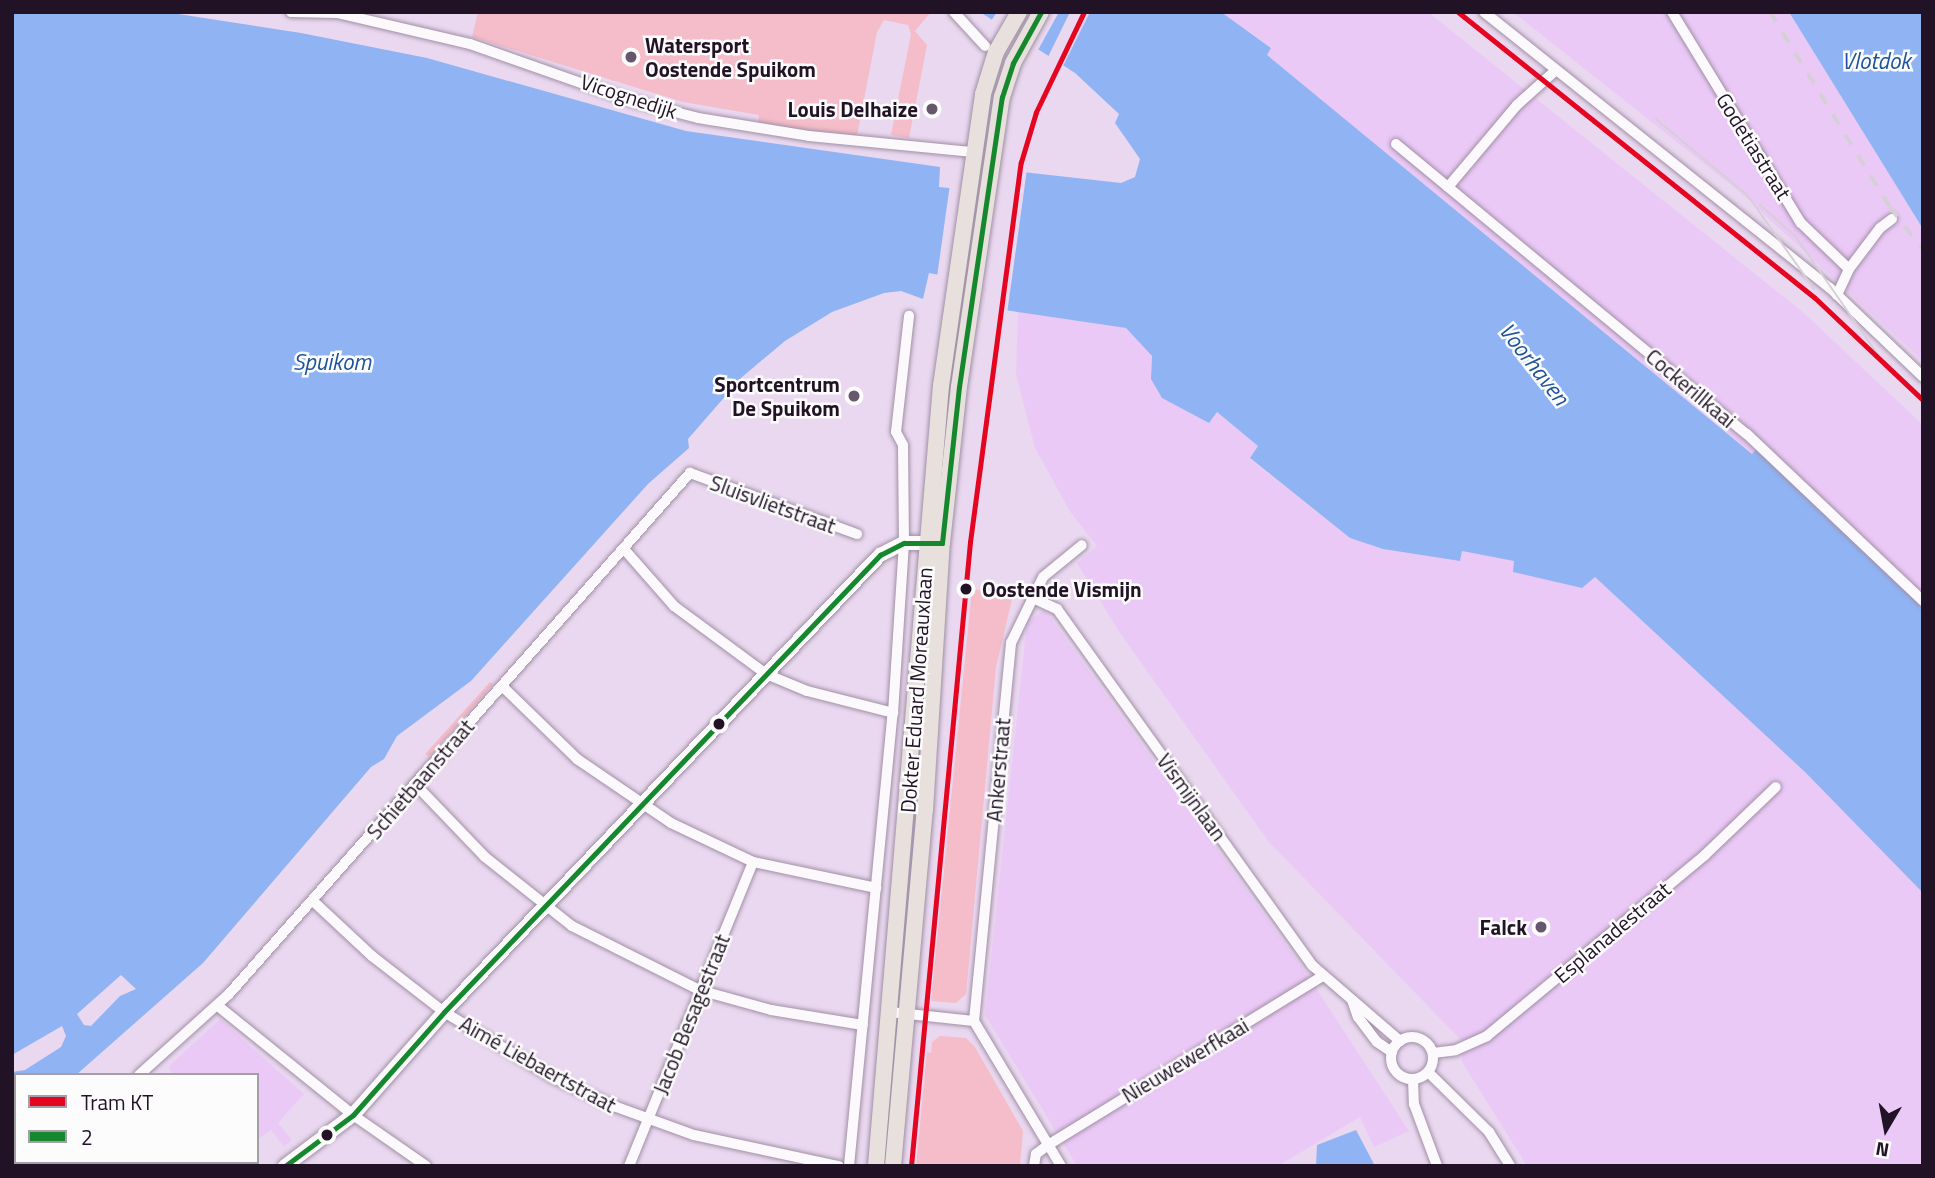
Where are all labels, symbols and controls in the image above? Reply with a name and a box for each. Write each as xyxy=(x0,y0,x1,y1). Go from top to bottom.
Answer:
place label: Watersport Oostende Spuikom xyxy=(645,32,816,82)
water label: Vlotdok xyxy=(1841,47,1911,75)
marker: Watersport Oostende Spuikom xyxy=(623,49,639,65)
street label: Vicognedijk xyxy=(578,69,680,123)
street label: Godetiastraat xyxy=(1711,88,1797,204)
place label: Louis Delhaize xyxy=(788,96,918,122)
marker: Louis Delhaize xyxy=(924,101,940,117)
water label: Voorhaven xyxy=(1493,317,1575,411)
street label: Cockerillkaai xyxy=(1641,343,1741,433)
water label: Spuikom xyxy=(293,348,371,376)
place label: Sportcentrum De Spuikom xyxy=(714,371,840,421)
marker: Sportcentrum De Spuikom xyxy=(846,388,862,404)
street label: Sluisvlietstraat xyxy=(707,470,839,538)
street label: Dokter Eduard Moreauxlaan xyxy=(895,566,937,814)
place label: Oostende Vismijn xyxy=(982,576,1142,602)
marker: Oostende Vismijn xyxy=(956,579,976,599)
street label: Schietbaanstraat xyxy=(361,714,479,844)
unlabelled marker xyxy=(712,717,726,731)
street label: Ankerstraat xyxy=(981,717,1015,823)
street label: Vismijnlaan xyxy=(1152,748,1232,846)
street label: Esplanadestraat xyxy=(1549,876,1675,988)
place label: Falck xyxy=(1480,914,1527,940)
marker: Falck xyxy=(1533,919,1549,935)
street label: Jacob Besagestraat xyxy=(647,930,735,1098)
street label: Aimé Liebaertstraat xyxy=(455,1011,621,1117)
street label: Nieuwewerfkaai xyxy=(1117,1012,1253,1108)
legend xyxy=(14,1073,259,1164)
text: Tram KT xyxy=(81,1086,153,1118)
north arrow xyxy=(1851,1094,1921,1164)
text: 2 xyxy=(81,1121,93,1153)
unlabelled marker xyxy=(320,1128,334,1142)
text: N xyxy=(1873,1135,1891,1166)

